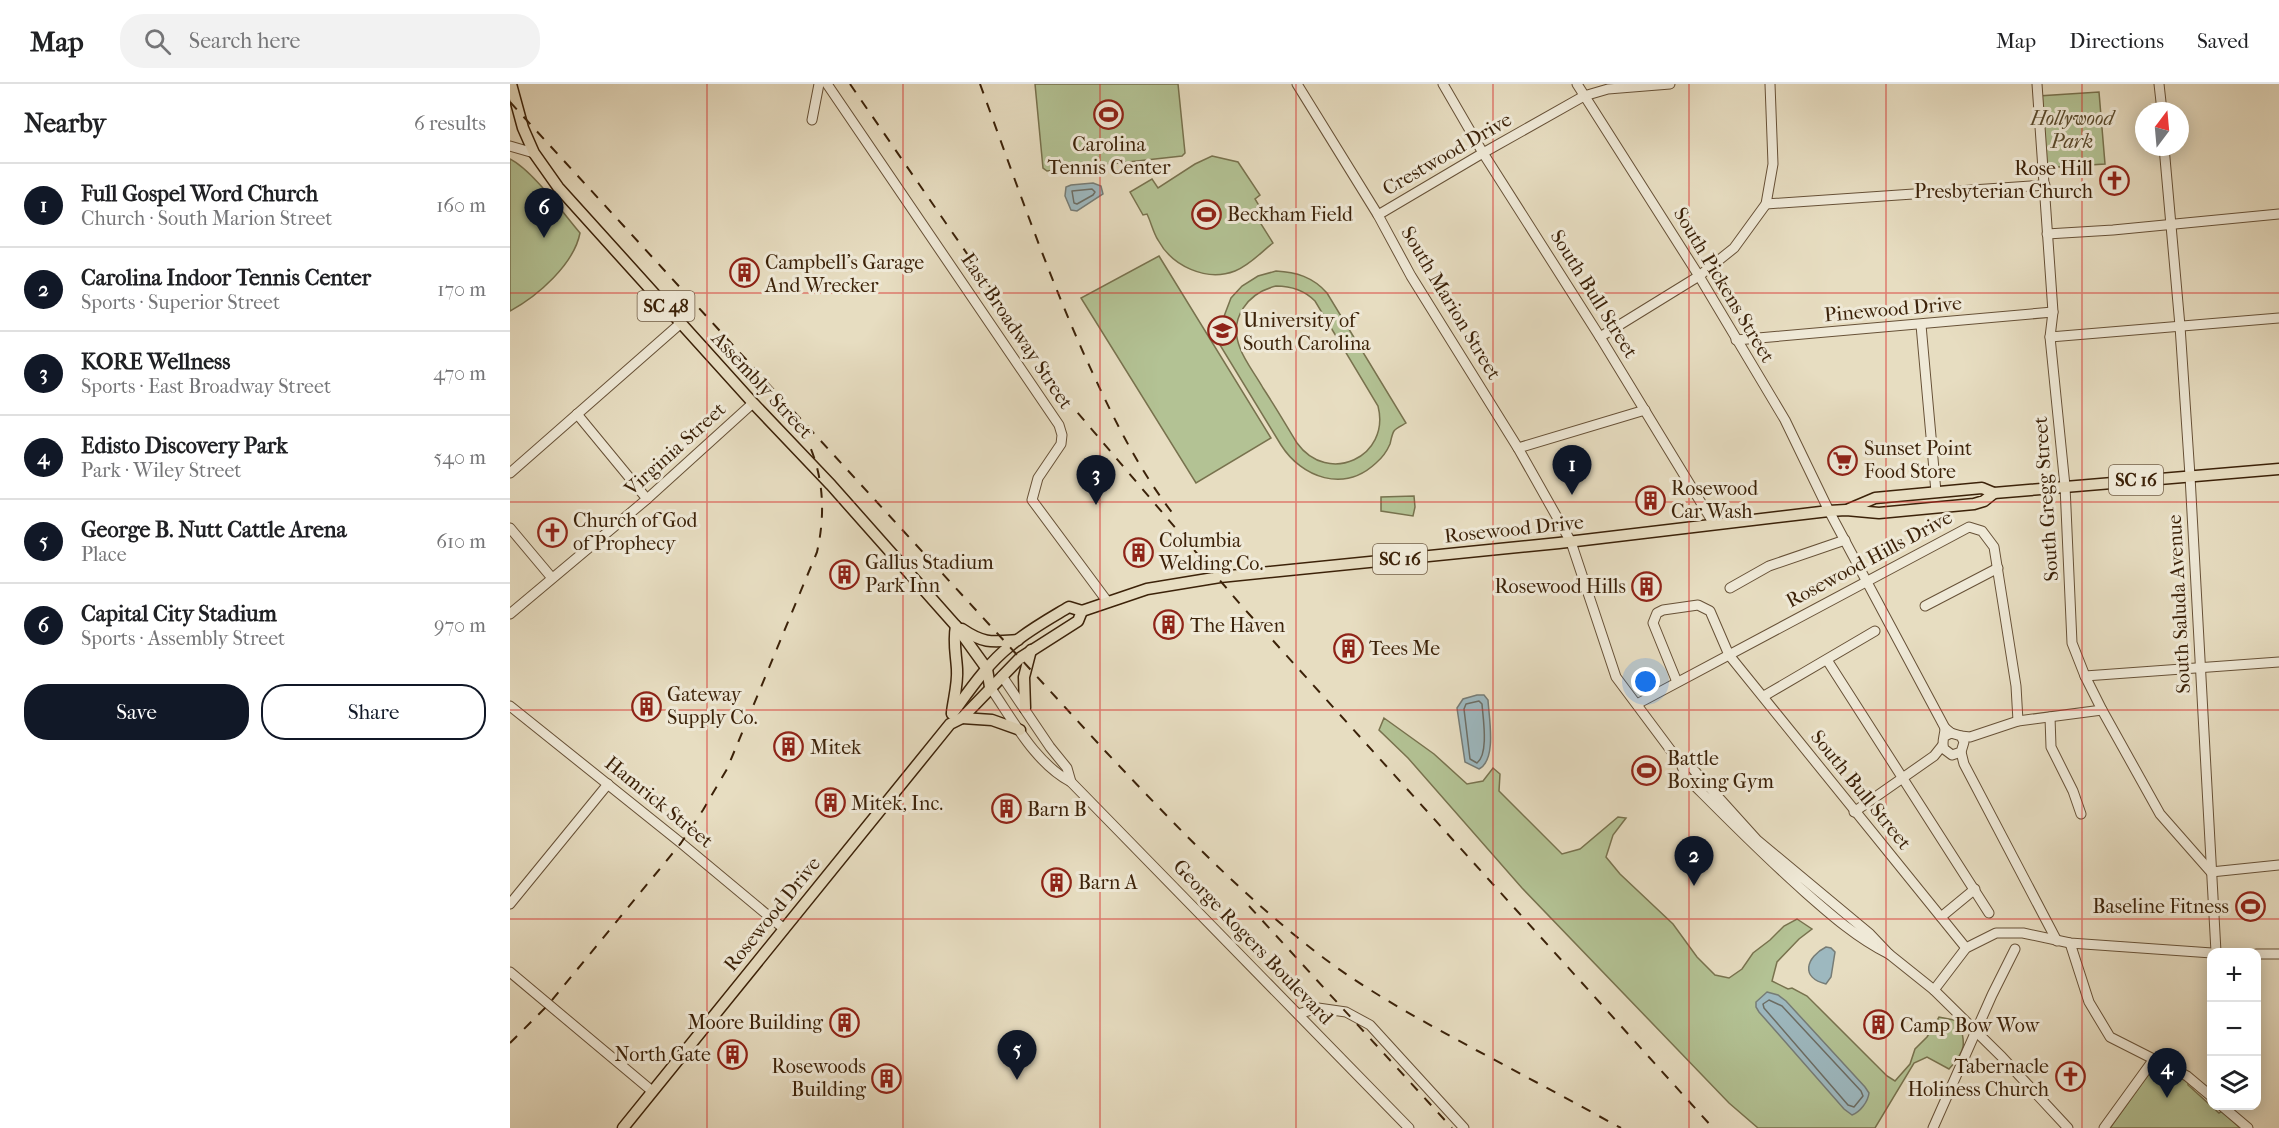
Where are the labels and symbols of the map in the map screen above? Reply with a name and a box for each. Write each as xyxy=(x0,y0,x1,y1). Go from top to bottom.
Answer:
sports icon: Carolina Tennis Center xyxy=(1093,98,1125,130)
north arrow xyxy=(2135,102,2189,156)
park label: Hollywood Park xyxy=(2029,107,2116,153)
street label: Crestwood Drive xyxy=(1378,108,1516,200)
place label: Carolina Tennis Center xyxy=(1048,133,1171,179)
place label: Rose Hill Presbyterian Church xyxy=(1914,157,2094,203)
church icon: Rose Hill Presbyterian Church xyxy=(2098,164,2130,196)
pin: 6 xyxy=(525,188,564,238)
sports icon: Beckham Field xyxy=(1190,198,1222,230)
place label: Beckham Field xyxy=(1227,203,1354,226)
street label: South Pickens Street xyxy=(1669,203,1779,367)
street label: South Marion Street xyxy=(1396,222,1506,384)
street label: South Bull Street xyxy=(1545,226,1643,362)
street label: East Broadway Street xyxy=(956,249,1078,413)
place label: Campbell's Garage And Wrecker xyxy=(764,251,924,297)
building icon: Campbell's Garage And Wrecker xyxy=(728,257,760,289)
road number: SC 48 xyxy=(638,291,694,321)
street label: Pinewood Drive xyxy=(1823,292,1963,326)
place label: University of South Carolina xyxy=(1243,309,1371,355)
school or university icon: University of South Carolina xyxy=(1206,315,1238,347)
street label: Assembly Street xyxy=(706,326,817,443)
street label: Virginia Street xyxy=(619,398,730,501)
street label: South Gregg Street xyxy=(2029,416,2063,582)
place label: Sunset Point Food Store xyxy=(1864,437,1972,483)
supermarket icon: Sunset Point Food Store xyxy=(1827,444,1859,476)
pin: 1 xyxy=(1552,446,1592,495)
pin: 3 xyxy=(1076,456,1116,505)
road number: SC 16 xyxy=(2109,465,2163,495)
place label: Rosewood Car Wash xyxy=(1671,477,1759,523)
building icon: Rosewood Car Wash xyxy=(1634,484,1666,516)
street label: Rosewood Hills Drive xyxy=(1782,505,1956,613)
place label: Church of God of Prophecy xyxy=(573,509,699,555)
street label: Rosewood Drive xyxy=(1443,510,1585,548)
street label: South Saluda Avenue xyxy=(2163,514,2195,694)
church icon: Church of God of Prophecy xyxy=(536,516,568,548)
place label: Columbia Welding Co. xyxy=(1158,529,1264,575)
building icon: Columbia Welding Co. xyxy=(1122,536,1154,568)
road number: SC 16 xyxy=(1373,544,1427,574)
place label: Gallus Stadium Park Inn xyxy=(865,551,994,597)
building icon: Gallus Stadium Park Inn xyxy=(828,558,860,590)
building icon: Rosewood Hills xyxy=(1631,570,1663,602)
place label: Rosewood Hills xyxy=(1494,575,1626,598)
building icon: The Haven xyxy=(1153,609,1185,641)
place label: The Haven xyxy=(1190,614,1285,637)
building icon: Tees Me xyxy=(1332,632,1364,664)
place label: Tees Me xyxy=(1369,637,1440,660)
your location xyxy=(1631,667,1660,696)
place label: Gateway Supply Co. xyxy=(667,683,758,729)
building icon: Gateway Supply Co. xyxy=(630,690,662,722)
street label: South Bull Street xyxy=(1806,726,1916,854)
building icon: Mitek xyxy=(773,731,805,763)
place label: Mitek xyxy=(810,736,862,759)
place label: Battle Boxing Gym xyxy=(1667,747,1774,793)
street label: Hamrick Street xyxy=(600,751,718,853)
sports icon: Battle Boxing Gym xyxy=(1630,754,1662,786)
building icon: Mitek, Inc. xyxy=(814,787,846,819)
place label: Mitek, Inc. xyxy=(851,792,943,815)
building icon: Barn B xyxy=(990,793,1022,825)
place label: Barn B xyxy=(1027,798,1087,821)
pin: 2 xyxy=(1674,836,1714,886)
street label: Rosewood Drive xyxy=(719,852,825,976)
street label: George Rogers Boulevard xyxy=(1168,855,1338,1030)
building icon: Barn A xyxy=(1041,866,1073,898)
place label: Barn A xyxy=(1078,871,1139,894)
sports icon: Baseline Fitness xyxy=(2234,890,2266,922)
place label: Baseline Fitness xyxy=(2093,895,2229,918)
building icon: Moore Building xyxy=(828,1006,860,1038)
building icon: Camp Bow Wow xyxy=(1863,1009,1895,1041)
place label: Moore Building xyxy=(688,1011,823,1034)
place label: Camp Bow Wow xyxy=(1900,1014,2040,1037)
pin: 5 xyxy=(998,1030,1036,1080)
building icon: North Gate xyxy=(716,1038,748,1070)
place label: North Gate xyxy=(614,1043,711,1066)
pin: 4 xyxy=(2148,1048,2186,1098)
place label: Rosewoods Building xyxy=(771,1055,866,1101)
place label: Tabernacle Holiness Church xyxy=(1907,1055,2050,1101)
church icon: Tabernacle Holiness Church xyxy=(2054,1061,2086,1093)
building icon: Rosewoods Building xyxy=(871,1062,903,1094)

